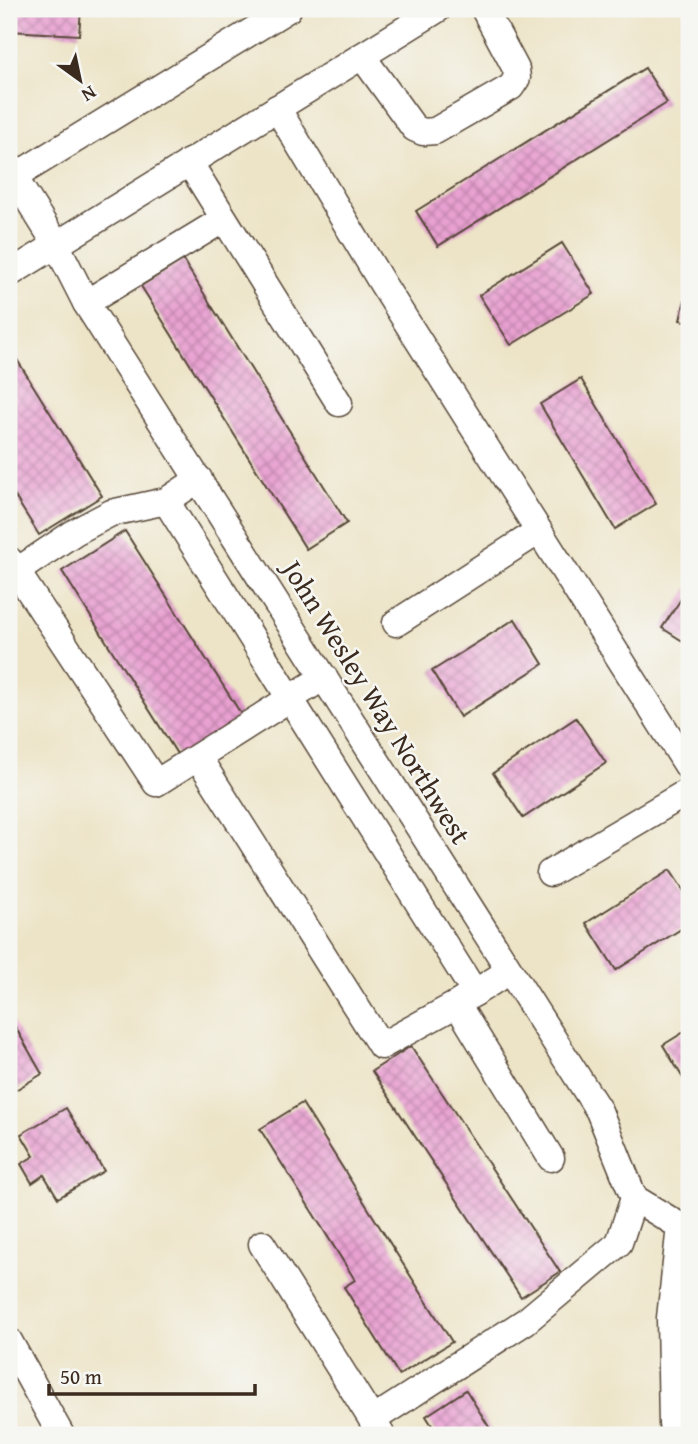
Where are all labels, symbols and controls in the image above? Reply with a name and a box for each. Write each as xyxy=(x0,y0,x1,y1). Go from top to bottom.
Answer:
north arrow xyxy=(46,46,116,116)
text: N xyxy=(76,79,102,110)
street label: John Wesley Way Northwest xyxy=(272,549,482,852)
scale bar xyxy=(49,1353,256,1397)
text: 50 m xyxy=(60,1361,102,1392)

